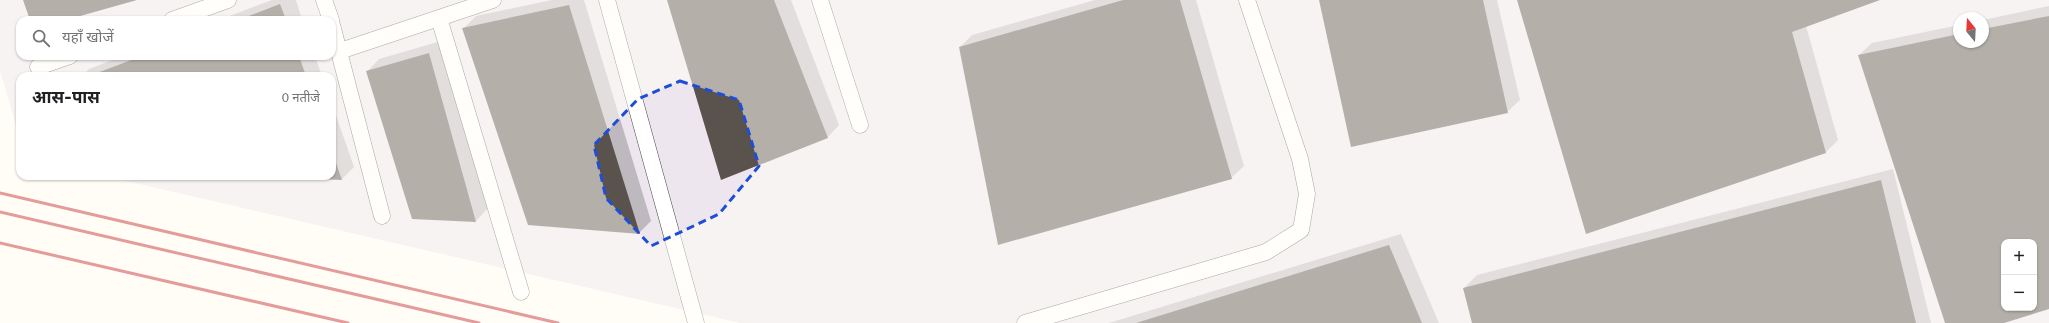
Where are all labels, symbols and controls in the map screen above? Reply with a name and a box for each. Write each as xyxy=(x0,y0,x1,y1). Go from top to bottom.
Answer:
north arrow xyxy=(1953,12,1989,48)
search box xyxy=(16,16,336,60)
icon: search xyxy=(30,27,52,49)
text: यहाँ खोजें xyxy=(62,28,114,46)
text: आस-पास xyxy=(32,87,100,107)
text: 0 नतीजे xyxy=(282,90,320,105)
map controls xyxy=(2001,239,2037,311)
button: + xyxy=(2001,239,2037,275)
button: − xyxy=(2001,275,2037,311)

